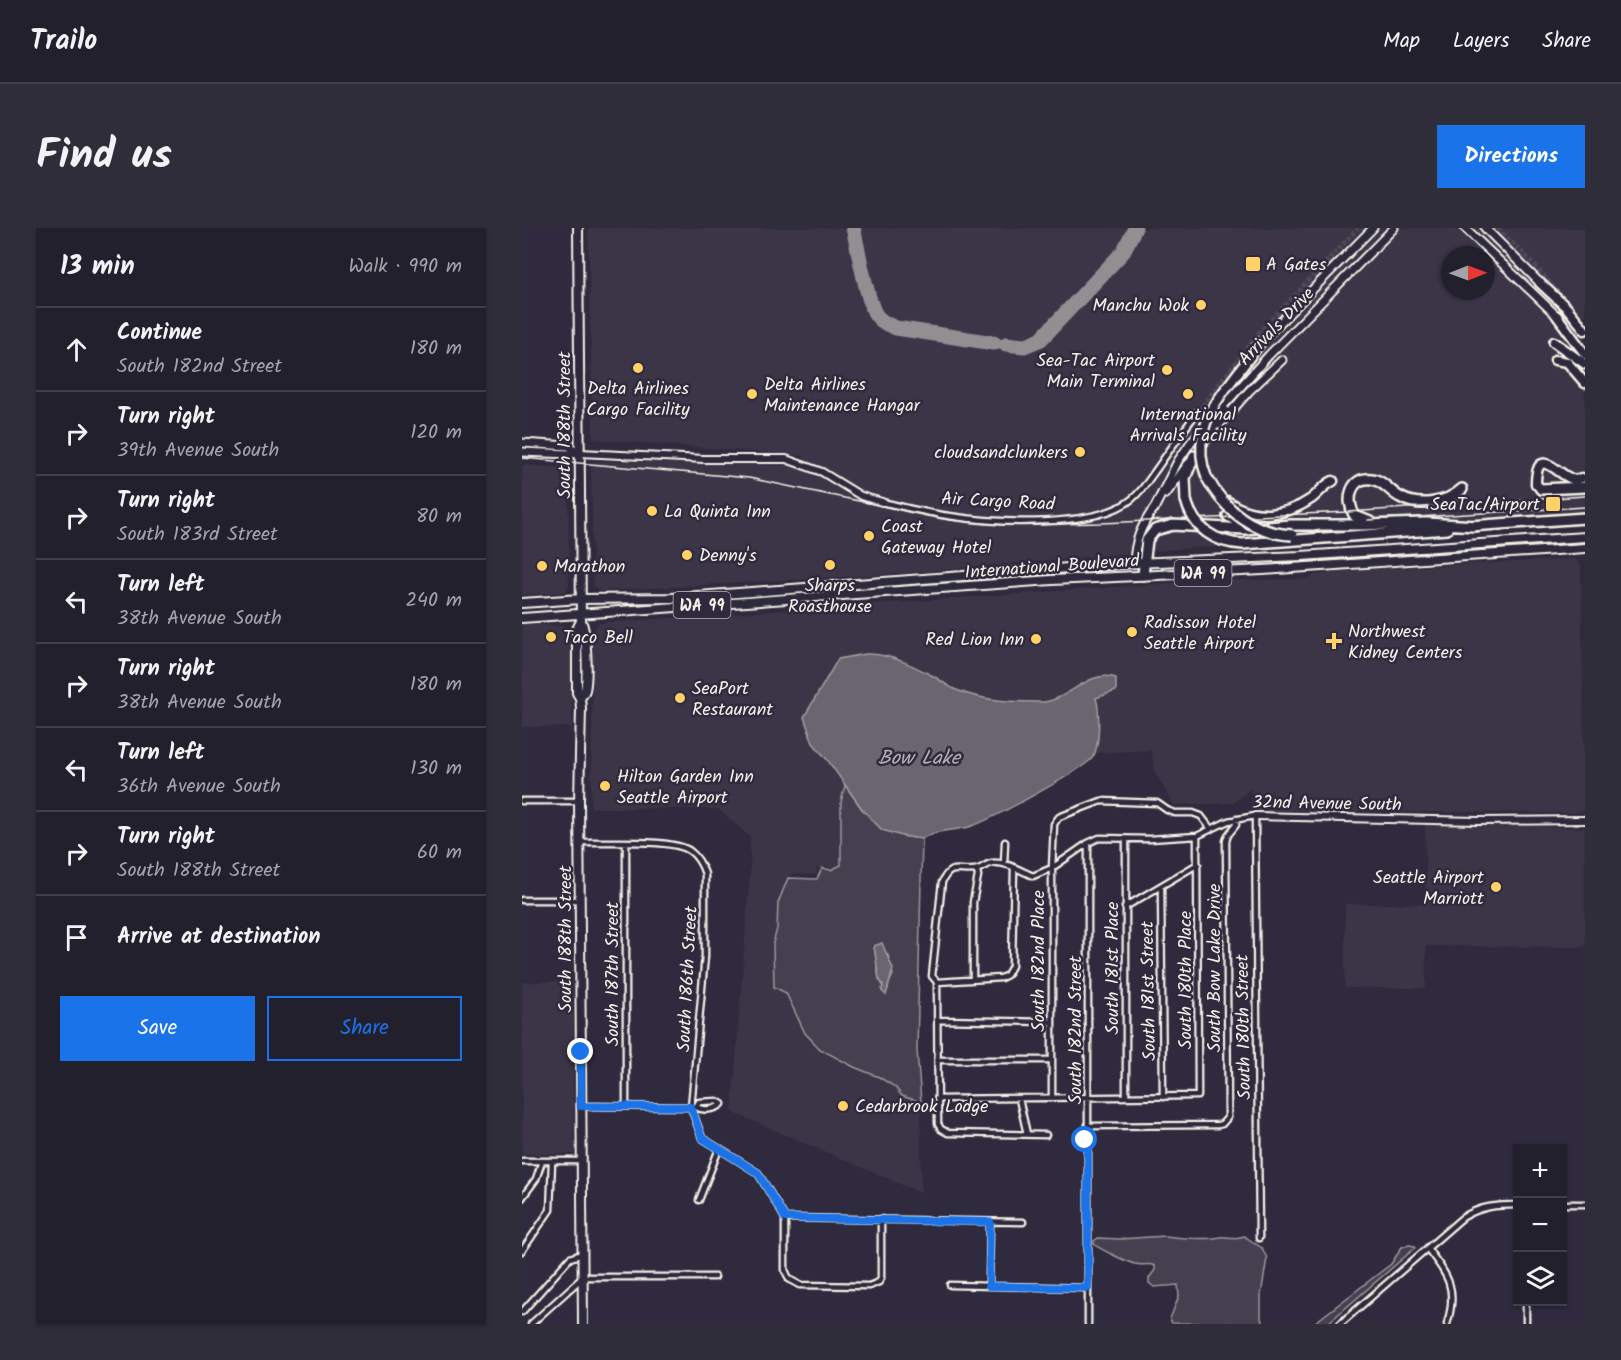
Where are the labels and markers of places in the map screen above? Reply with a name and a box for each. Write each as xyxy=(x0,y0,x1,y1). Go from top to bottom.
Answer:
place label: A Gates xyxy=(1266,251,1327,280)
marker: A Gates xyxy=(1244,255,1262,273)
place label: Manchu Wok xyxy=(1093,292,1190,321)
marker: Manchu Wok xyxy=(1194,298,1208,312)
place label: Sea-Tac Airport Main Terminal xyxy=(1036,347,1156,397)
marker: Delta Airlines Cargo Facility xyxy=(631,361,645,375)
marker: Sea-Tac Airport Main Terminal xyxy=(1160,363,1174,377)
place label: Delta Airlines Maintenance Hangar xyxy=(764,371,921,421)
place label: Delta Airlines Cargo Facility xyxy=(586,375,690,425)
marker: Delta Airlines Maintenance Hangar xyxy=(745,387,759,401)
marker: International Arrivals Facility xyxy=(1181,387,1195,401)
place label: International Arrivals Facility xyxy=(1130,401,1247,451)
place label: cloudsandclunkers xyxy=(934,439,1068,468)
marker: cloudsandclunkers xyxy=(1073,445,1087,459)
place label: SeaTac/Airport xyxy=(1431,491,1541,520)
marker: SeaTac/Airport xyxy=(1544,495,1562,513)
place label: La Quinta Inn xyxy=(664,498,771,527)
marker: La Quinta Inn xyxy=(645,504,659,518)
place label: Coast Gateway Hotel xyxy=(881,513,992,563)
marker: Coast Gateway Hotel xyxy=(862,529,876,543)
place label: Denny's xyxy=(699,542,757,571)
marker: Denny's xyxy=(680,548,694,562)
place label: Marathon xyxy=(554,553,625,582)
marker: Sharps Roasthouse xyxy=(823,558,837,572)
marker: Marathon xyxy=(535,559,549,573)
place label: Sharps Roasthouse xyxy=(788,572,872,622)
place label: Radisson Hotel Seattle Airport xyxy=(1144,609,1257,659)
place label: Northwest Kidney Centers xyxy=(1348,618,1463,668)
place label: Taco Bell xyxy=(563,624,633,653)
marker: Radisson Hotel Seattle Airport xyxy=(1125,625,1139,639)
place label: Red Lion Inn xyxy=(925,626,1024,655)
marker: Taco Bell xyxy=(544,630,558,644)
marker: Red Lion Inn xyxy=(1029,632,1043,646)
marker: Northwest Kidney Centers xyxy=(1325,632,1343,650)
place label: SeaPort Restaurant xyxy=(692,675,774,725)
marker: SeaPort Restaurant xyxy=(673,691,687,705)
place label: Hilton Garden Inn Seattle Airport xyxy=(617,763,754,813)
marker: Hilton Garden Inn Seattle Airport xyxy=(598,779,612,793)
place label: Seattle Airport Marriott xyxy=(1373,864,1485,914)
marker: Seattle Airport Marriott xyxy=(1489,880,1503,894)
place label: Cedarbrook Lodge xyxy=(855,1093,988,1122)
marker: Cedarbrook Lodge xyxy=(836,1099,850,1113)

